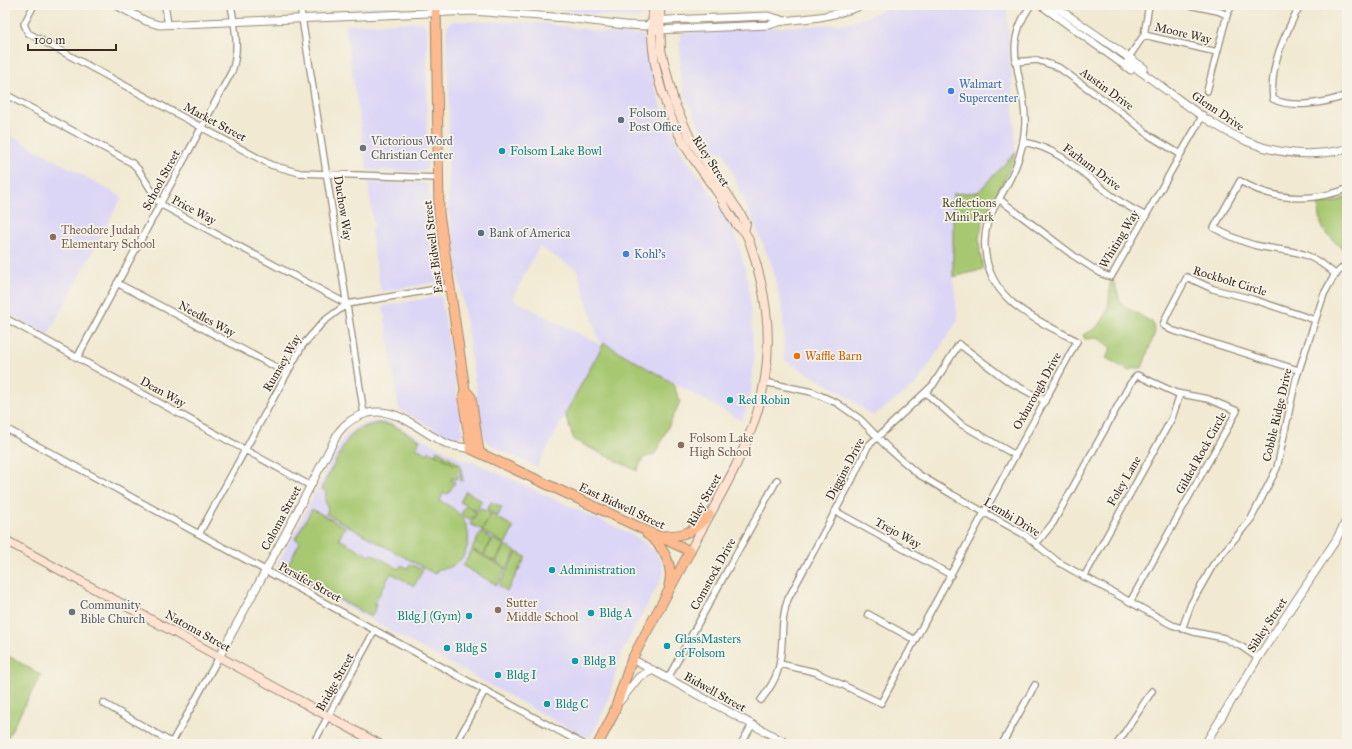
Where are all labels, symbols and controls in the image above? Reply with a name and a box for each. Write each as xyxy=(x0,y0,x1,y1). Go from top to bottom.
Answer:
street label: Moore Way xyxy=(1153,20,1213,46)
scale bar xyxy=(28,26,116,52)
text: 100 m xyxy=(34,33,65,47)
street label: Austin Drive xyxy=(1077,64,1137,113)
place label: Walmart Supercenter xyxy=(959,77,1018,105)
marker: Walmart Supercenter xyxy=(946,86,956,96)
street label: Glenn Drive xyxy=(1189,88,1247,134)
street label: Market Street xyxy=(181,100,249,145)
place label: Folsom Post Office xyxy=(629,106,682,134)
marker: Folsom Post Office xyxy=(616,115,626,125)
street label: Riley Street xyxy=(689,133,733,190)
place label: Victorious Word Christian Center xyxy=(370,134,454,162)
street label: Farham Drive xyxy=(1060,141,1124,193)
marker: Victorious Word Christian Center xyxy=(358,143,368,153)
place label: Folsom Lake Bowl xyxy=(510,144,603,158)
marker: Folsom Lake Bowl xyxy=(497,146,507,156)
street label: School Street xyxy=(139,147,183,213)
street label: Duchow Way xyxy=(331,175,355,242)
street label: Price Way xyxy=(169,192,219,228)
park label: Reflections Mini Park xyxy=(942,196,996,224)
street label: East Bidwell Street xyxy=(420,199,446,294)
street label: Whiting Way xyxy=(1096,207,1143,271)
place label: Theodore Judah Elementary School xyxy=(61,223,156,251)
place label: Bank of America xyxy=(489,226,571,240)
marker: Bank of America xyxy=(476,228,486,238)
marker: Theodore Judah Elementary School xyxy=(48,232,58,242)
place label: Kohl's xyxy=(634,247,666,261)
marker: Kohl's xyxy=(621,249,631,259)
street label: Rockbolt Circle xyxy=(1191,263,1269,299)
street label: Needles Way xyxy=(176,298,238,340)
street label: Rumsey Way xyxy=(260,332,304,394)
place label: Waffle Barn xyxy=(805,349,862,363)
street label: Oxburough Drive xyxy=(1010,350,1065,433)
marker: Waffle Barn xyxy=(792,351,802,361)
street label: Cobble Ridge Drive xyxy=(1259,367,1296,463)
street label: Dean Way xyxy=(138,374,189,410)
place label: Red Robin xyxy=(738,393,791,407)
marker: Red Robin xyxy=(725,395,735,405)
street label: Gilded Rock Circle xyxy=(1173,409,1229,497)
place label: Folsom Lake High School xyxy=(689,431,753,460)
street label: Diggins Drive xyxy=(823,435,868,503)
marker: Folsom Lake High School xyxy=(676,440,686,450)
street label: Foley Lane xyxy=(1104,453,1144,509)
street label: Riley Street xyxy=(684,471,725,529)
street label: East Bidwell Street xyxy=(577,480,668,532)
street label: Coloma Street xyxy=(258,483,304,553)
street label: Lembi Drive xyxy=(981,495,1043,539)
street label: Trejo Way xyxy=(873,515,924,552)
street label: Comstock Drive xyxy=(687,536,739,612)
street label: Persifer Street xyxy=(276,559,344,605)
place label: Administration xyxy=(559,563,636,577)
marker: Administration xyxy=(547,565,557,575)
street label: Sibley Street xyxy=(1244,595,1290,655)
place label: Sutter Middle School xyxy=(506,596,579,624)
place label: Community Bible Church xyxy=(80,598,145,626)
marker: Sutter Middle School xyxy=(493,605,503,615)
place label: Bldg A xyxy=(599,606,632,621)
marker: Community Bible Church xyxy=(67,607,77,617)
street label: Natoma Street xyxy=(163,607,234,655)
marker: Bldg A xyxy=(586,608,596,618)
place label: Bldg J (Gym) xyxy=(397,609,461,624)
marker: Bldg J (Gym) xyxy=(464,611,474,621)
place label: GlassMasters of Folsom xyxy=(675,632,741,660)
place label: Bldg S xyxy=(455,641,487,656)
marker: GlassMasters of Folsom xyxy=(662,641,672,651)
marker: Bldg S xyxy=(442,643,452,653)
street label: Bridge Street xyxy=(313,650,358,714)
place label: Bldg B xyxy=(583,654,616,669)
marker: Bldg B xyxy=(570,656,580,666)
place label: Bldg I xyxy=(506,668,537,683)
street label: Bidwell Street xyxy=(682,669,749,715)
marker: Bldg I xyxy=(493,670,503,680)
place label: Bldg C xyxy=(555,697,589,712)
marker: Bldg C xyxy=(542,699,552,709)

